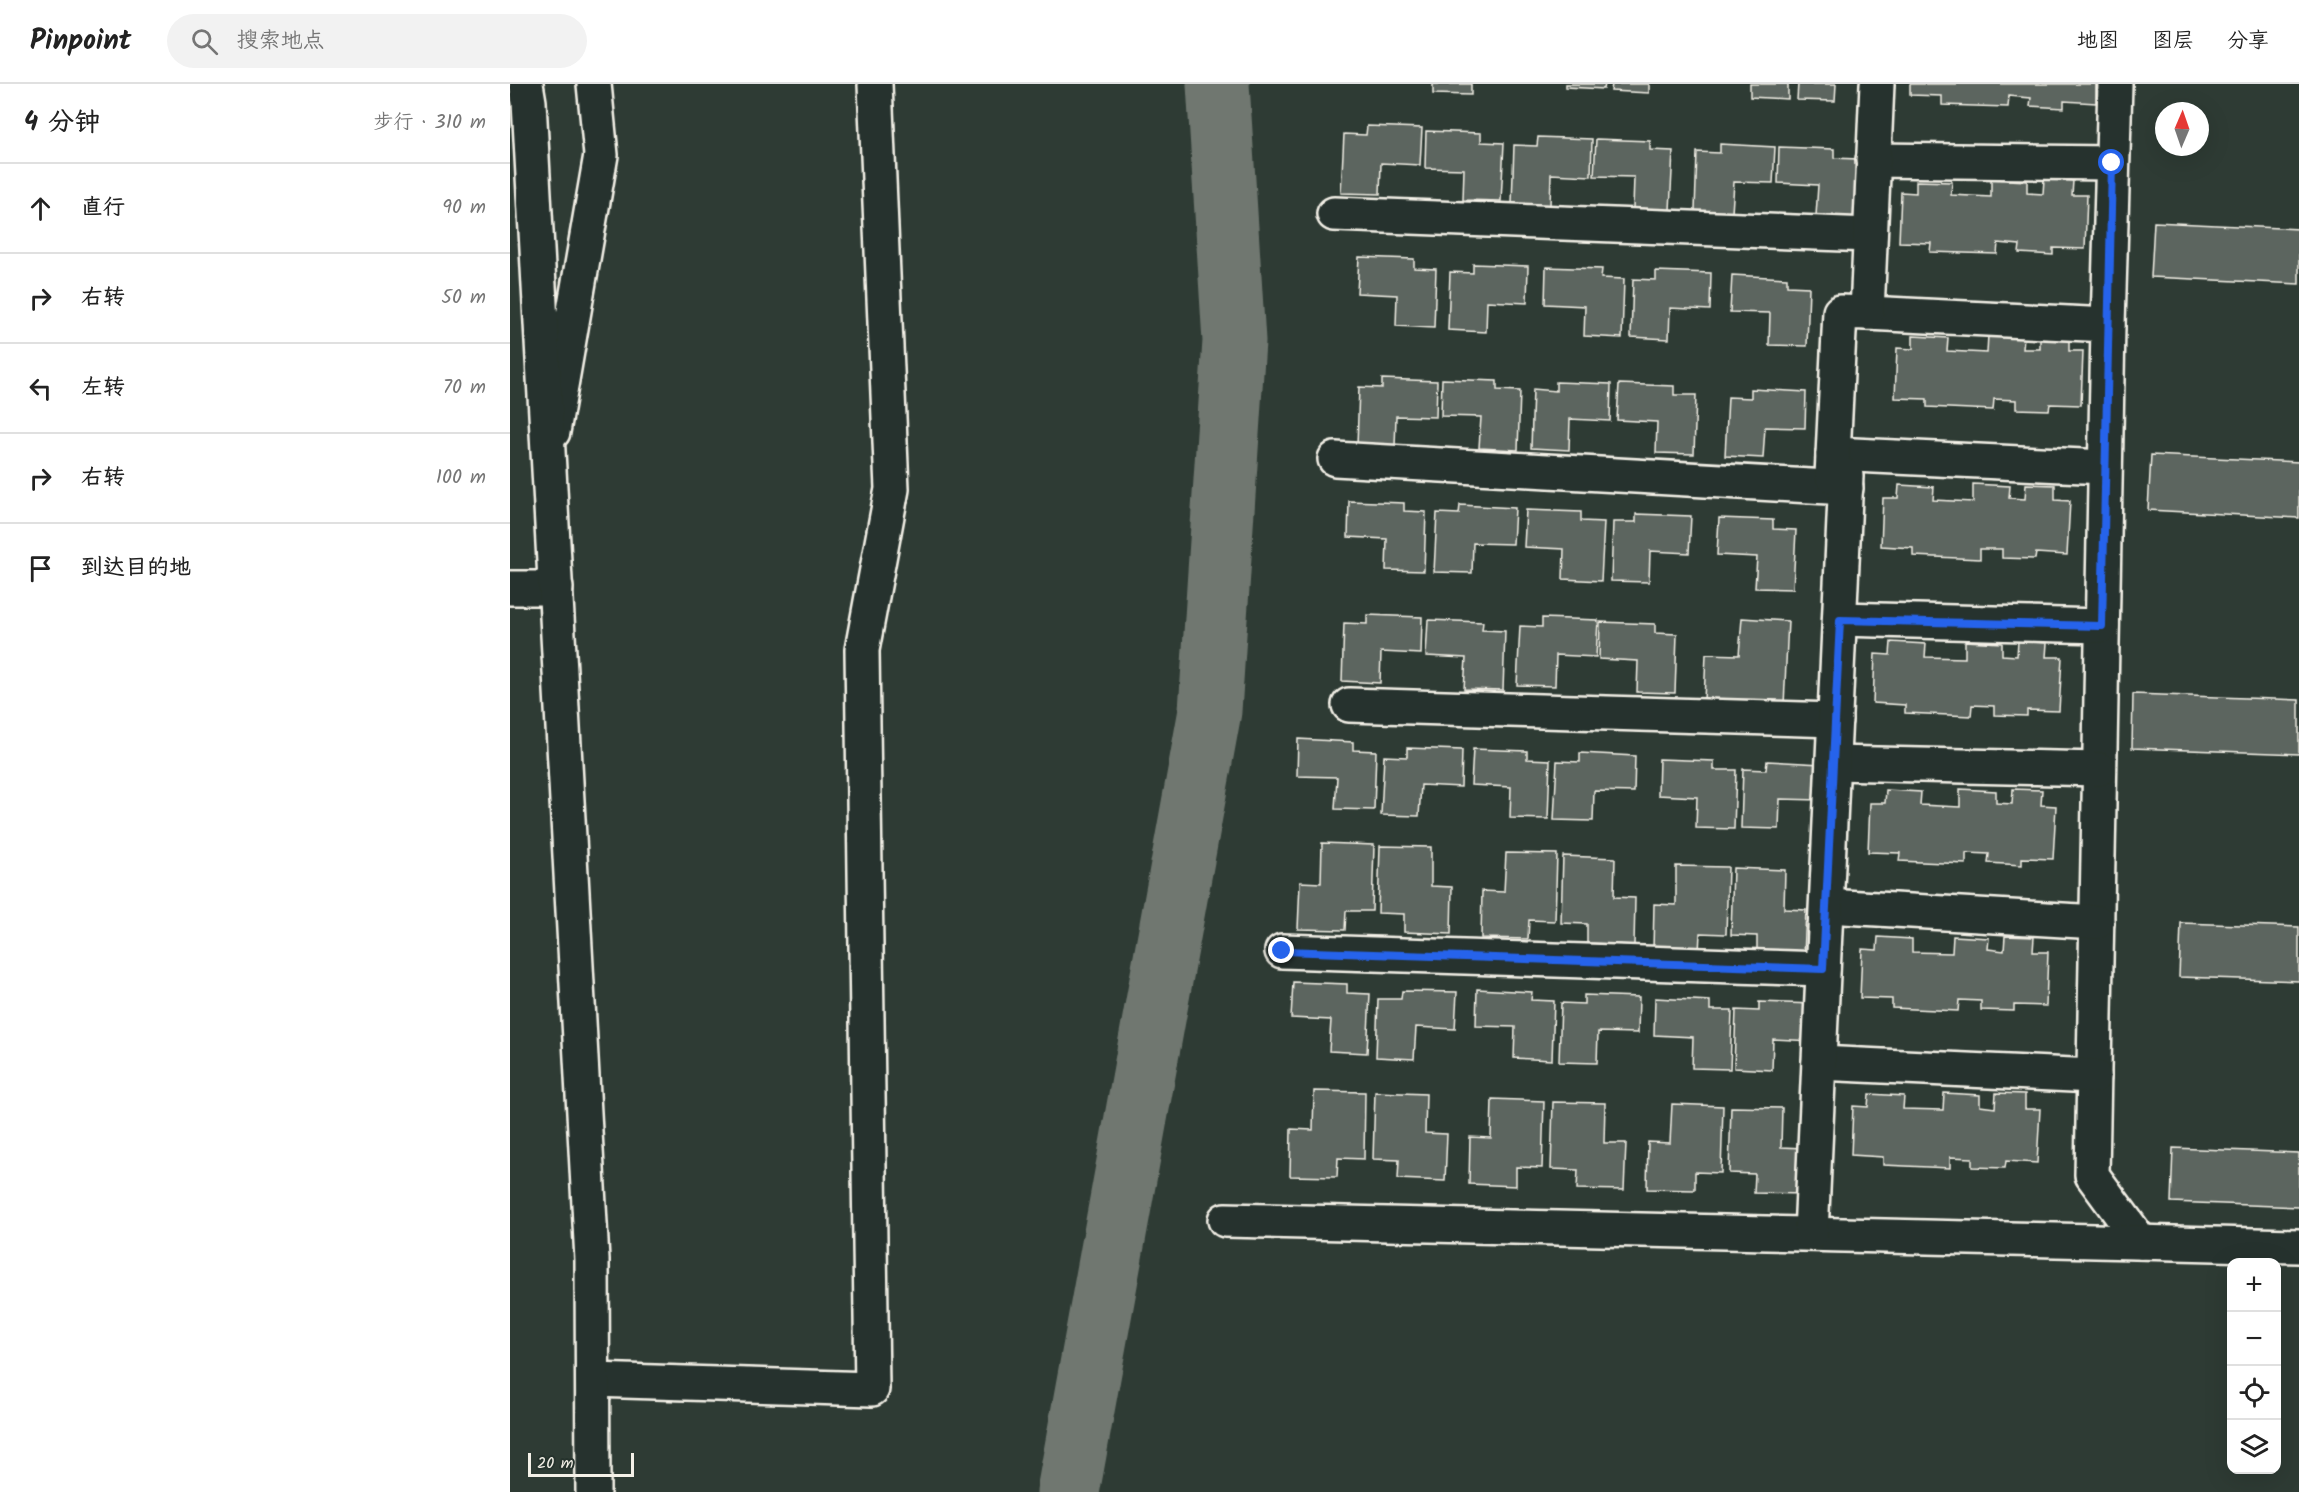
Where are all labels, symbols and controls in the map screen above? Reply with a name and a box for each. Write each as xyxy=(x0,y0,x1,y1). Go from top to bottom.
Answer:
search box xyxy=(167,14,587,68)
text: Pinpoint xyxy=(30,19,131,64)
text: 搜索地点 xyxy=(236,24,324,59)
icon: search xyxy=(188,25,221,58)
text: 地图 xyxy=(2077,25,2119,58)
text: 图层 xyxy=(2152,25,2194,58)
text: 分享 xyxy=(2227,25,2269,58)
text: 4 分钟 xyxy=(24,102,100,144)
north arrow xyxy=(2155,102,2209,156)
text: 步行 · 310 m xyxy=(374,107,486,139)
route start xyxy=(2098,149,2124,175)
text: 直行 xyxy=(81,191,125,226)
icon: ahead xyxy=(24,192,57,225)
text: 90 m xyxy=(442,192,486,224)
text: 右转 xyxy=(81,281,125,316)
icon: right xyxy=(24,282,57,315)
text: 50 m xyxy=(441,282,486,314)
text: 左转 xyxy=(81,371,125,406)
icon: left xyxy=(24,372,57,405)
text: 70 m xyxy=(443,372,486,404)
text: 右转 xyxy=(81,461,125,496)
icon: right xyxy=(24,462,57,495)
text: 100 m xyxy=(436,462,486,494)
text: 到达目的地 xyxy=(81,551,191,586)
icon: arrive xyxy=(24,552,57,585)
route end xyxy=(1268,937,1294,963)
map controls xyxy=(2227,1258,2281,1474)
button: + xyxy=(2227,1258,2281,1312)
button: − xyxy=(2227,1312,2281,1366)
button: locate xyxy=(2227,1366,2281,1420)
button: layers xyxy=(2227,1420,2281,1474)
scale bar xyxy=(528,1450,634,1478)
text: 20 m xyxy=(537,1451,573,1476)

